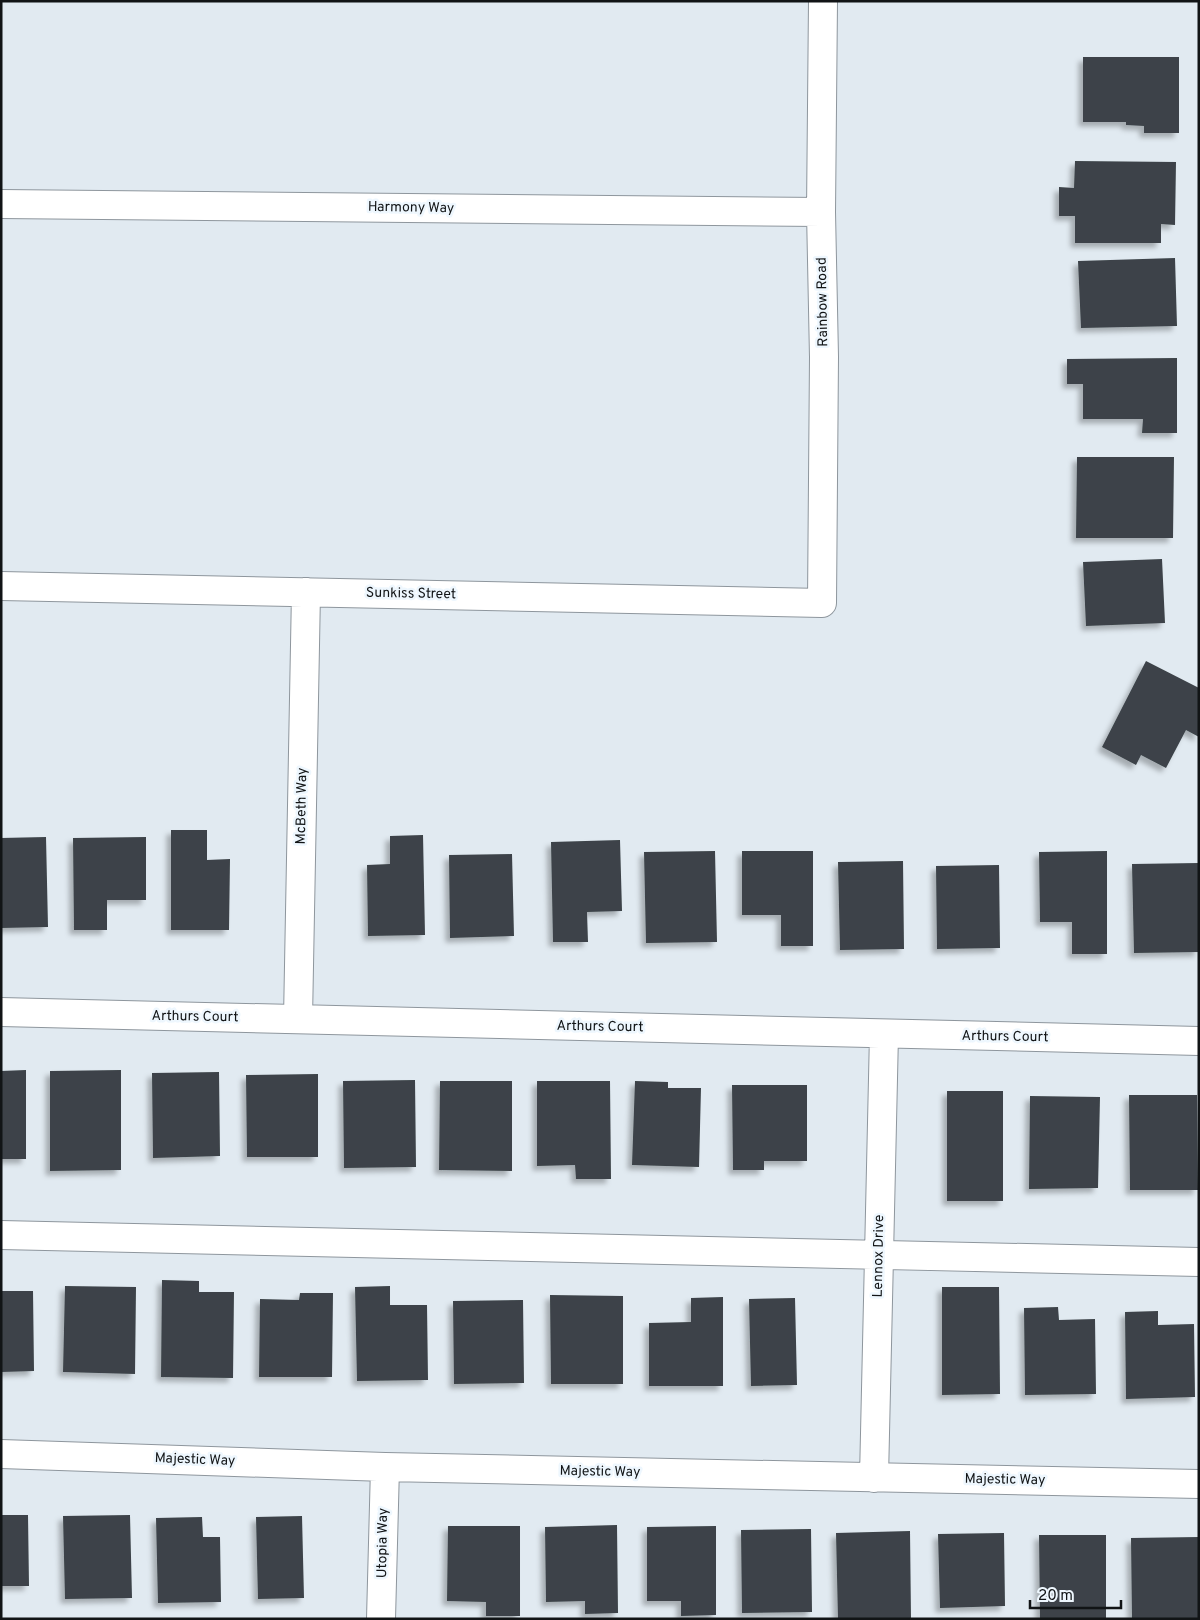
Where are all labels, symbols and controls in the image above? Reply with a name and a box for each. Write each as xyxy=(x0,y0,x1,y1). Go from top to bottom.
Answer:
street label: Harmony Way xyxy=(368,199,454,217)
street label: Rainbow Road xyxy=(814,257,832,347)
street label: Sunkiss Street xyxy=(366,585,456,603)
street label: McBeth Way xyxy=(293,767,311,845)
street label: Arthurs Court xyxy=(151,1008,239,1026)
street label: Arthurs Court xyxy=(556,1018,644,1036)
street label: Arthurs Court xyxy=(961,1028,1049,1046)
street label: Lennox Drive xyxy=(870,1214,888,1298)
street label: Majestic Way xyxy=(154,1450,236,1470)
street label: Majestic Way xyxy=(559,1463,641,1481)
street label: Majestic Way xyxy=(964,1471,1046,1489)
street label: Utopia Way xyxy=(374,1508,392,1578)
scale bar xyxy=(1030,1578,1121,1610)
text: 20 m xyxy=(1038,1587,1073,1606)

